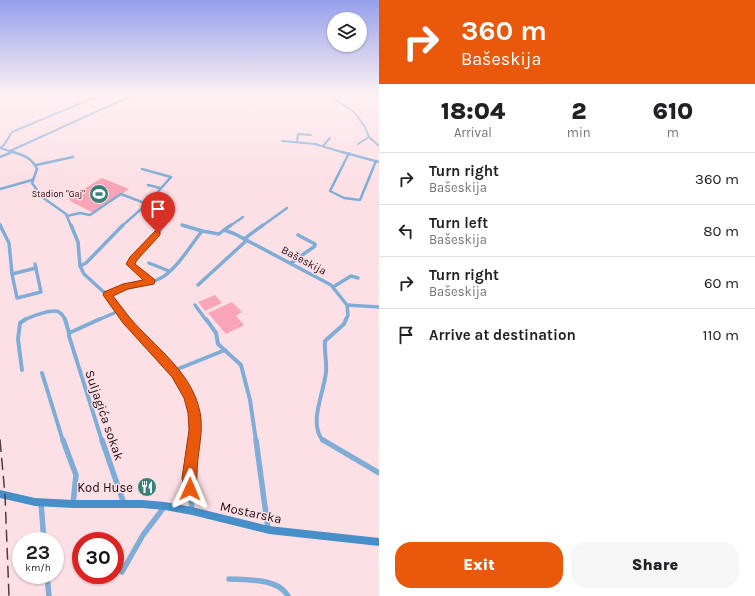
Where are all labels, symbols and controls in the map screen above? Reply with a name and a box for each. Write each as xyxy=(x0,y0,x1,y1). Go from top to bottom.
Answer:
map controls xyxy=(327,12,367,52)
button: layers xyxy=(327,12,367,52)
text: 360 m xyxy=(461,14,547,47)
icon: right xyxy=(395,16,447,68)
text: Bašeskija xyxy=(461,48,541,70)
text: 18:04 xyxy=(441,97,505,125)
text: 2 xyxy=(571,97,586,125)
text: 610 xyxy=(652,97,693,125)
text: Arrival xyxy=(454,125,492,140)
text: min xyxy=(567,125,591,140)
text: m xyxy=(667,125,679,140)
text: Turn right xyxy=(429,162,499,180)
icon: right xyxy=(395,168,417,190)
text: 360 m xyxy=(695,170,739,188)
text: Bašeskija xyxy=(429,180,487,195)
sports icon: Stadion "Gaj" xyxy=(88,183,110,205)
place label: Stadion "Gaj" xyxy=(32,189,85,199)
pin xyxy=(141,192,175,233)
icon: arrive xyxy=(147,198,169,220)
text: Turn left xyxy=(429,214,488,232)
icon: left xyxy=(395,220,417,242)
text: 80 m xyxy=(703,222,739,240)
text: Bašeskija xyxy=(429,232,487,247)
street label: Bašeskija xyxy=(279,243,328,278)
text: Turn right xyxy=(429,266,499,284)
icon: right xyxy=(395,272,417,294)
text: 60 m xyxy=(704,274,739,292)
text: Bašeskija xyxy=(429,284,487,299)
icon: arrive xyxy=(395,324,417,346)
text: Arrive at destination xyxy=(429,326,576,344)
text: 110 m xyxy=(703,326,739,344)
street label: Suljagića sokak xyxy=(82,368,127,462)
position arrow xyxy=(169,468,211,510)
restaurant icon: Kod Huse xyxy=(136,476,158,498)
place label: Kod Huse xyxy=(77,480,133,495)
street label: Mostarska xyxy=(219,499,283,526)
speed limit sign: 30 xyxy=(72,532,124,584)
text: 23 xyxy=(26,541,50,564)
button: Exit xyxy=(395,542,563,588)
button: Share xyxy=(571,542,739,588)
text: km/h xyxy=(25,562,51,574)

